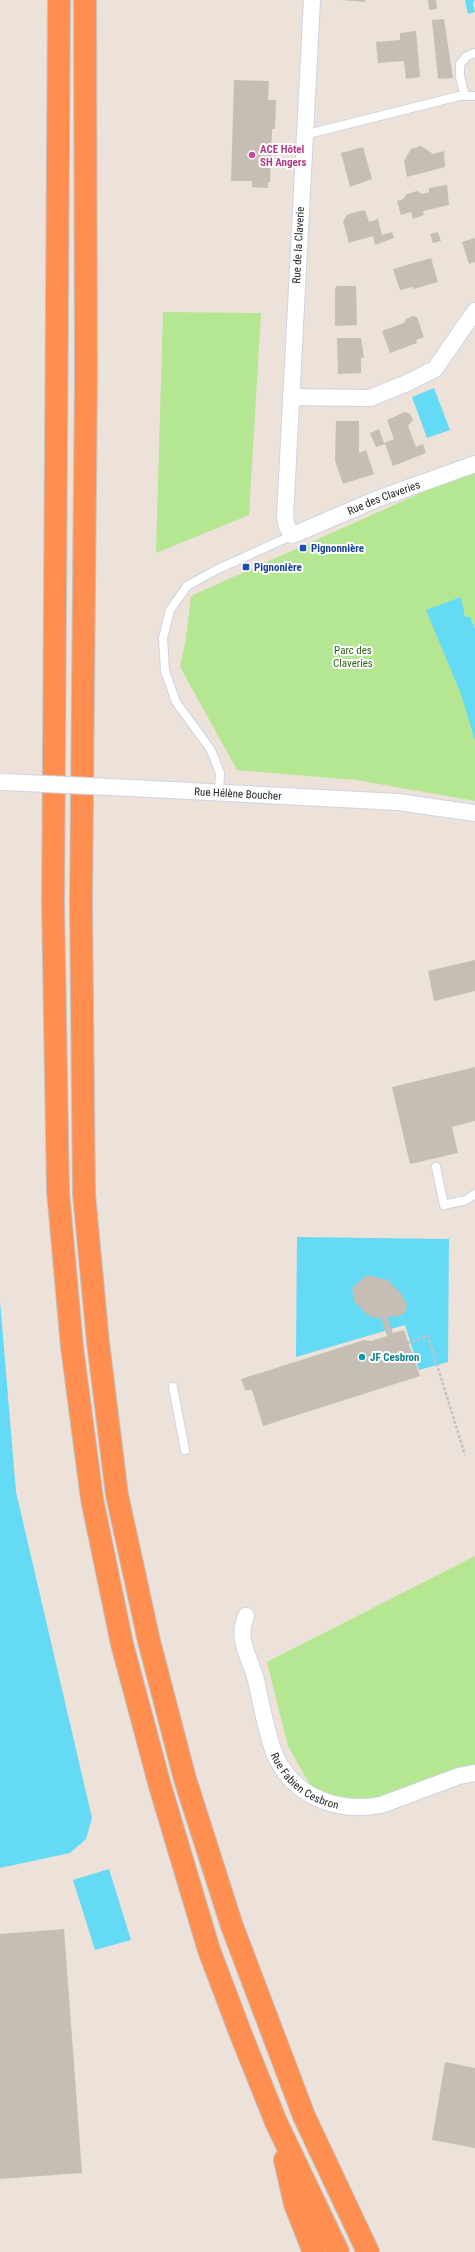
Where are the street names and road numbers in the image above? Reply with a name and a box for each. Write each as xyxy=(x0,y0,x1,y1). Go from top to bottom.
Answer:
street label: Rue de la Claverie xyxy=(290,206,307,284)
street label: Rue des Claveries xyxy=(345,478,422,518)
street label: Rue Hélène Boucher xyxy=(194,785,282,803)
street label: Rue Fabien Cesbron xyxy=(268,1751,340,1812)

